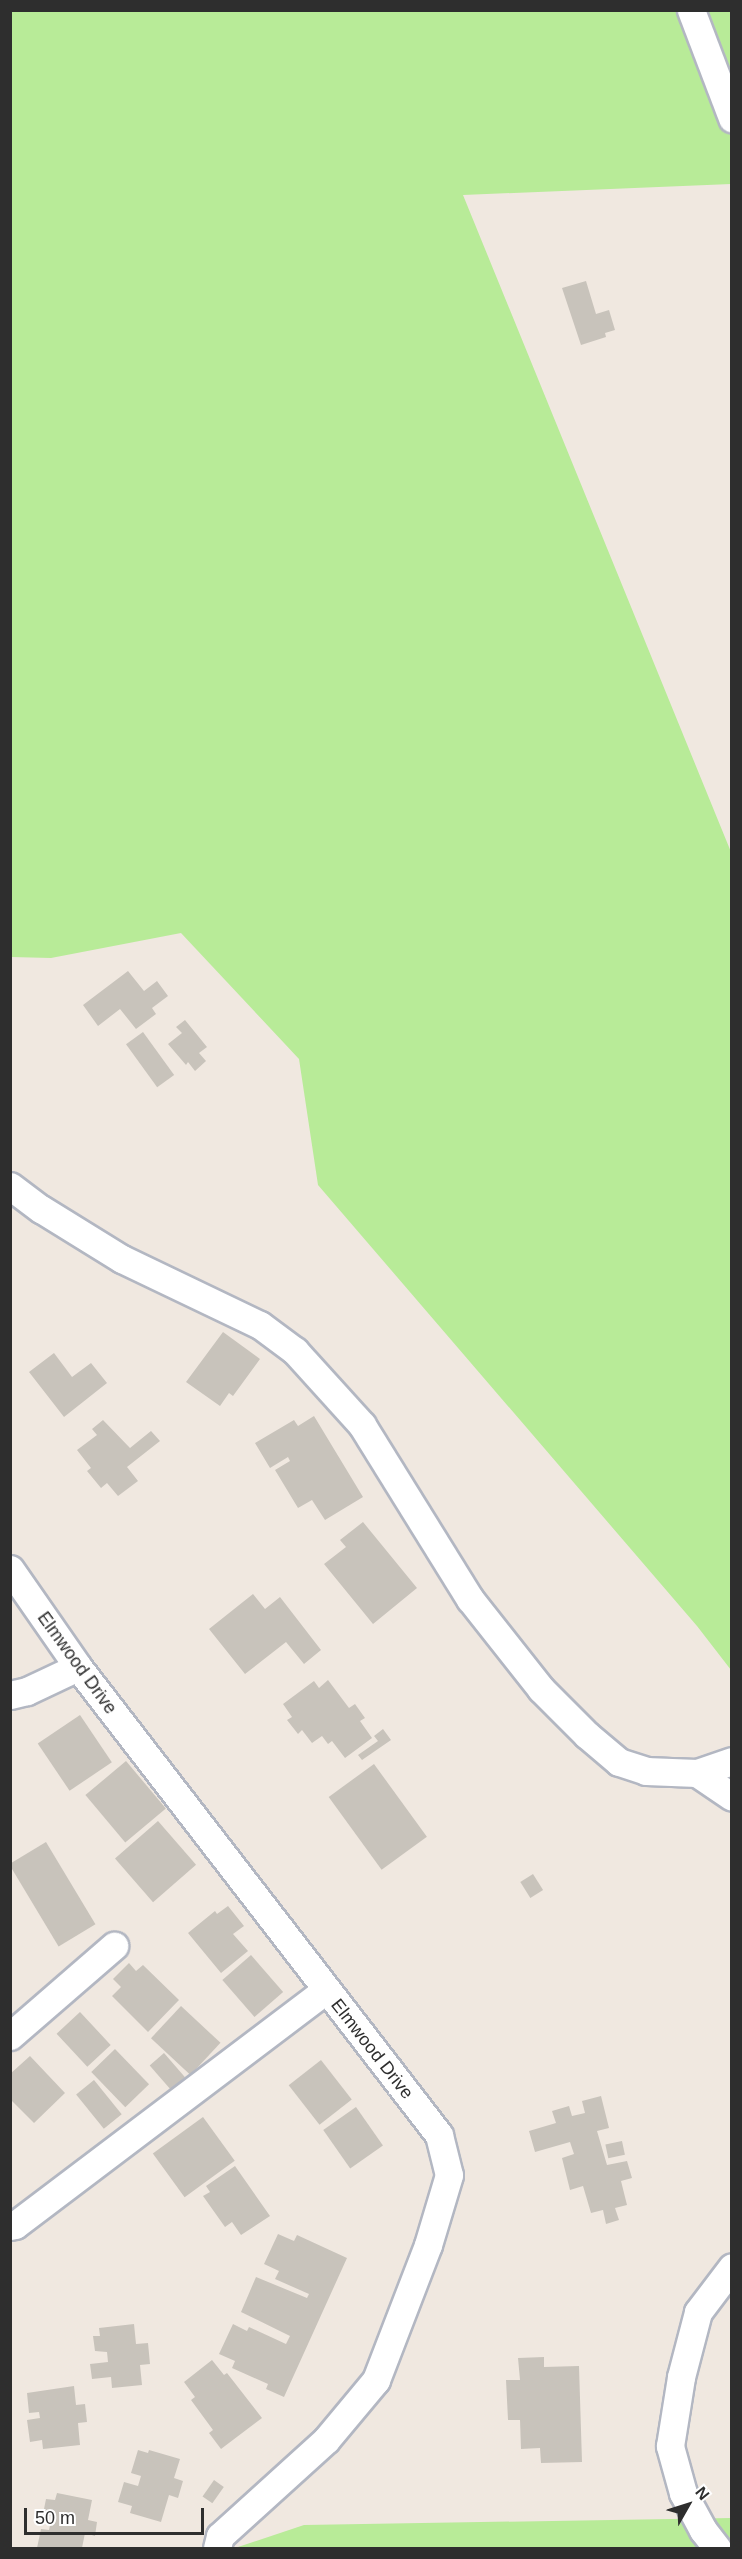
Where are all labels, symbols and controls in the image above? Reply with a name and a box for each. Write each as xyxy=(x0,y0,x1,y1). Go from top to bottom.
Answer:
street label: Elmwood Drive xyxy=(33,1608,121,1718)
street label: Elmwood Drive xyxy=(326,1995,418,2103)
north arrow xyxy=(658,2475,718,2535)
text: N xyxy=(692,2484,713,2503)
scale bar xyxy=(27,2496,207,2534)
text: 50 m xyxy=(35,2508,75,2528)

